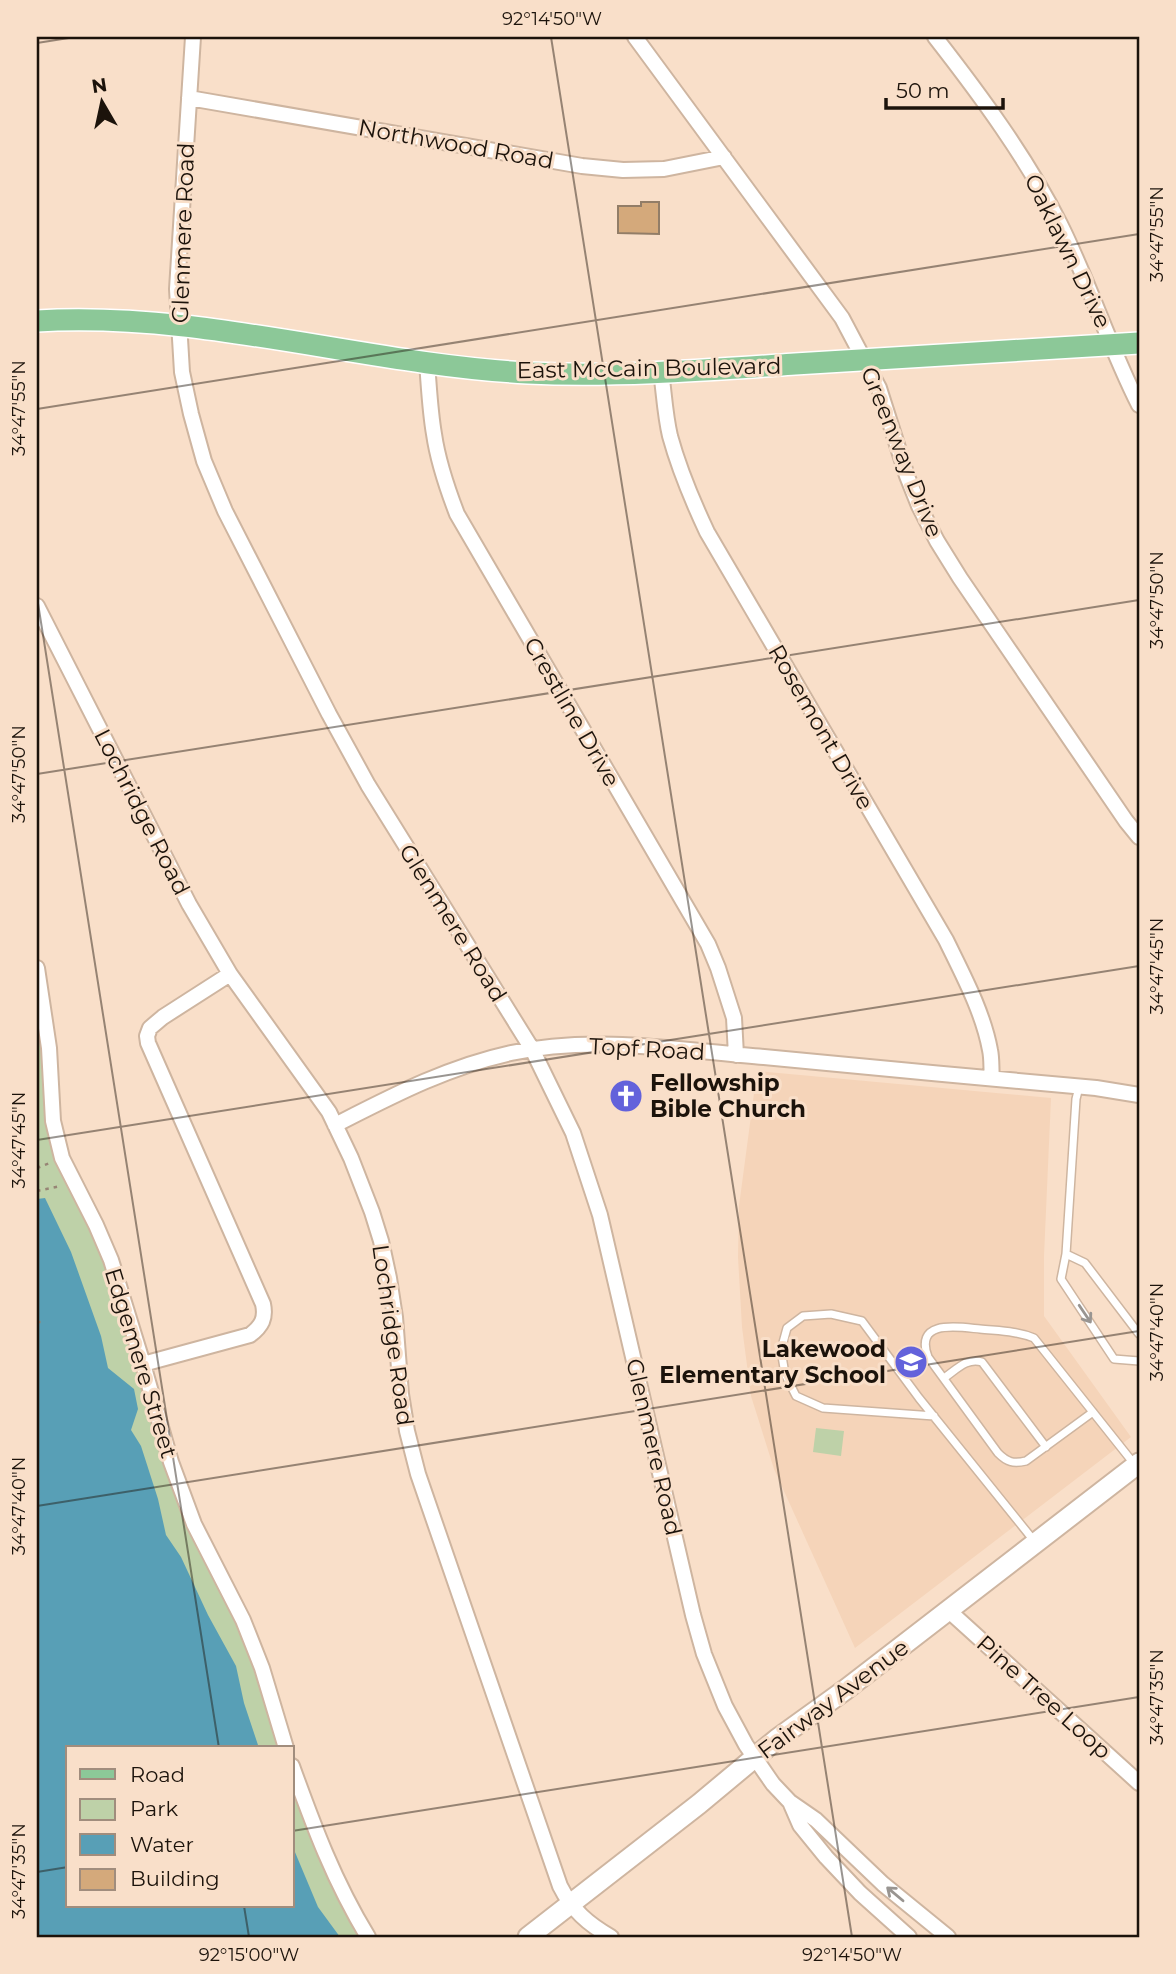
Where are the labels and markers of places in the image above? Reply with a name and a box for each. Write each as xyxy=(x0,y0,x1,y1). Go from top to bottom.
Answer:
place label: Fellowship Bible Church xyxy=(650,1069,806,1123)
church icon: Fellowship Bible Church xyxy=(607,1077,645,1115)
place label: Lakewood Elementary School xyxy=(659,1335,886,1389)
school or university icon: Lakewood Elementary School xyxy=(892,1343,930,1381)

